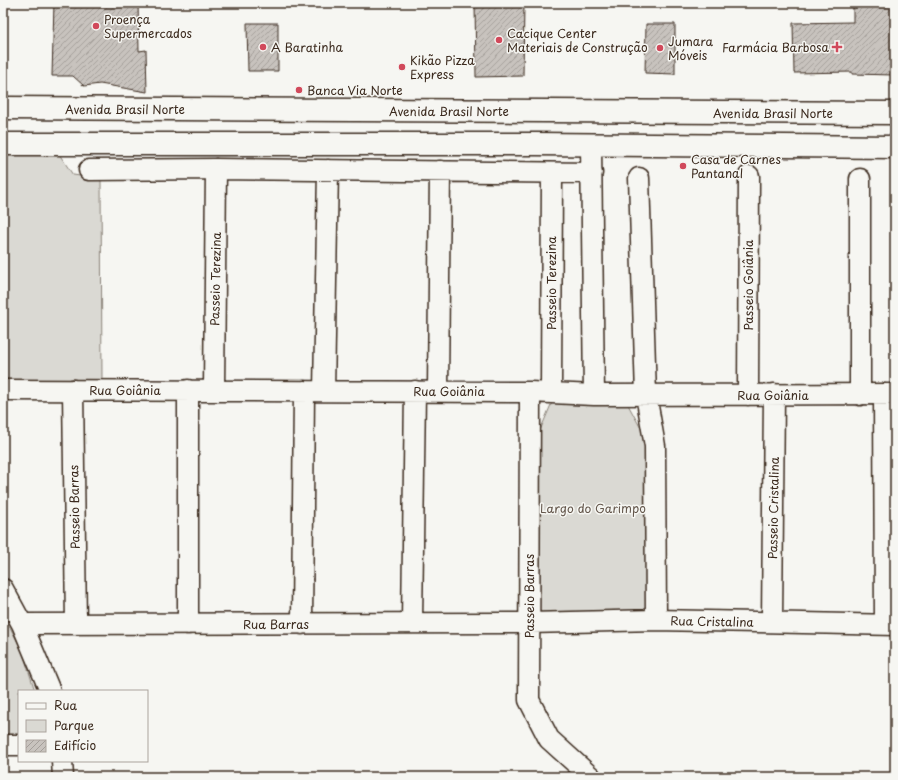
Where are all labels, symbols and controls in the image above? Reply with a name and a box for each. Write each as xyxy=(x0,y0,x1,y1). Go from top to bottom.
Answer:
place label: Proença Supermercados xyxy=(104,10,193,42)
marker: Proença Supermercados xyxy=(91,21,101,31)
place label: Cacique Center Materiais de Construção xyxy=(507,24,648,56)
place label: Jumara Móveis xyxy=(668,32,713,64)
marker: Cacique Center Materiais de Construção xyxy=(494,35,504,45)
place label: A Baratinha xyxy=(271,38,343,56)
place label: Farmácia Barbosa xyxy=(722,38,830,56)
marker: A Baratinha xyxy=(258,42,268,52)
marker: Farmácia Barbosa xyxy=(832,42,842,52)
marker: Jumara Móveis xyxy=(655,43,665,53)
place label: Kikão Pizza Express xyxy=(410,51,475,83)
marker: Kikão Pizza Express xyxy=(397,62,407,72)
place label: Banca Via Norte xyxy=(307,81,403,99)
marker: Banca Via Norte xyxy=(294,85,304,95)
street label: Avenida Brasil Norte xyxy=(65,100,185,118)
street label: Avenida Brasil Norte xyxy=(389,102,509,120)
street label: Avenida Brasil Norte xyxy=(713,104,833,122)
place label: Casa de Carnes Pantanal xyxy=(691,150,781,182)
marker: Casa de Carnes Pantanal xyxy=(678,161,688,171)
street label: Passeio Terezina xyxy=(205,231,225,326)
street label: Passeio Terezina xyxy=(542,236,560,330)
street label: Passeio Goiânia xyxy=(739,239,757,330)
street label: Rua Goiânia xyxy=(89,381,161,399)
street label: Rua Goiânia xyxy=(413,382,485,400)
street label: Rua Goiânia xyxy=(737,386,809,404)
street label: Passeio Cristalina xyxy=(763,456,783,559)
street label: Passeio Barras xyxy=(64,464,84,549)
park label: Largo do Garimpo xyxy=(540,499,646,517)
street label: Passeio Barras xyxy=(520,553,538,638)
street label: Rua Cristalina xyxy=(670,611,755,631)
street label: Rua Barras xyxy=(243,615,310,633)
legend xyxy=(18,690,148,762)
text: Rua xyxy=(54,696,78,714)
text: Parque xyxy=(54,716,94,734)
text: Edifício xyxy=(54,736,96,754)

